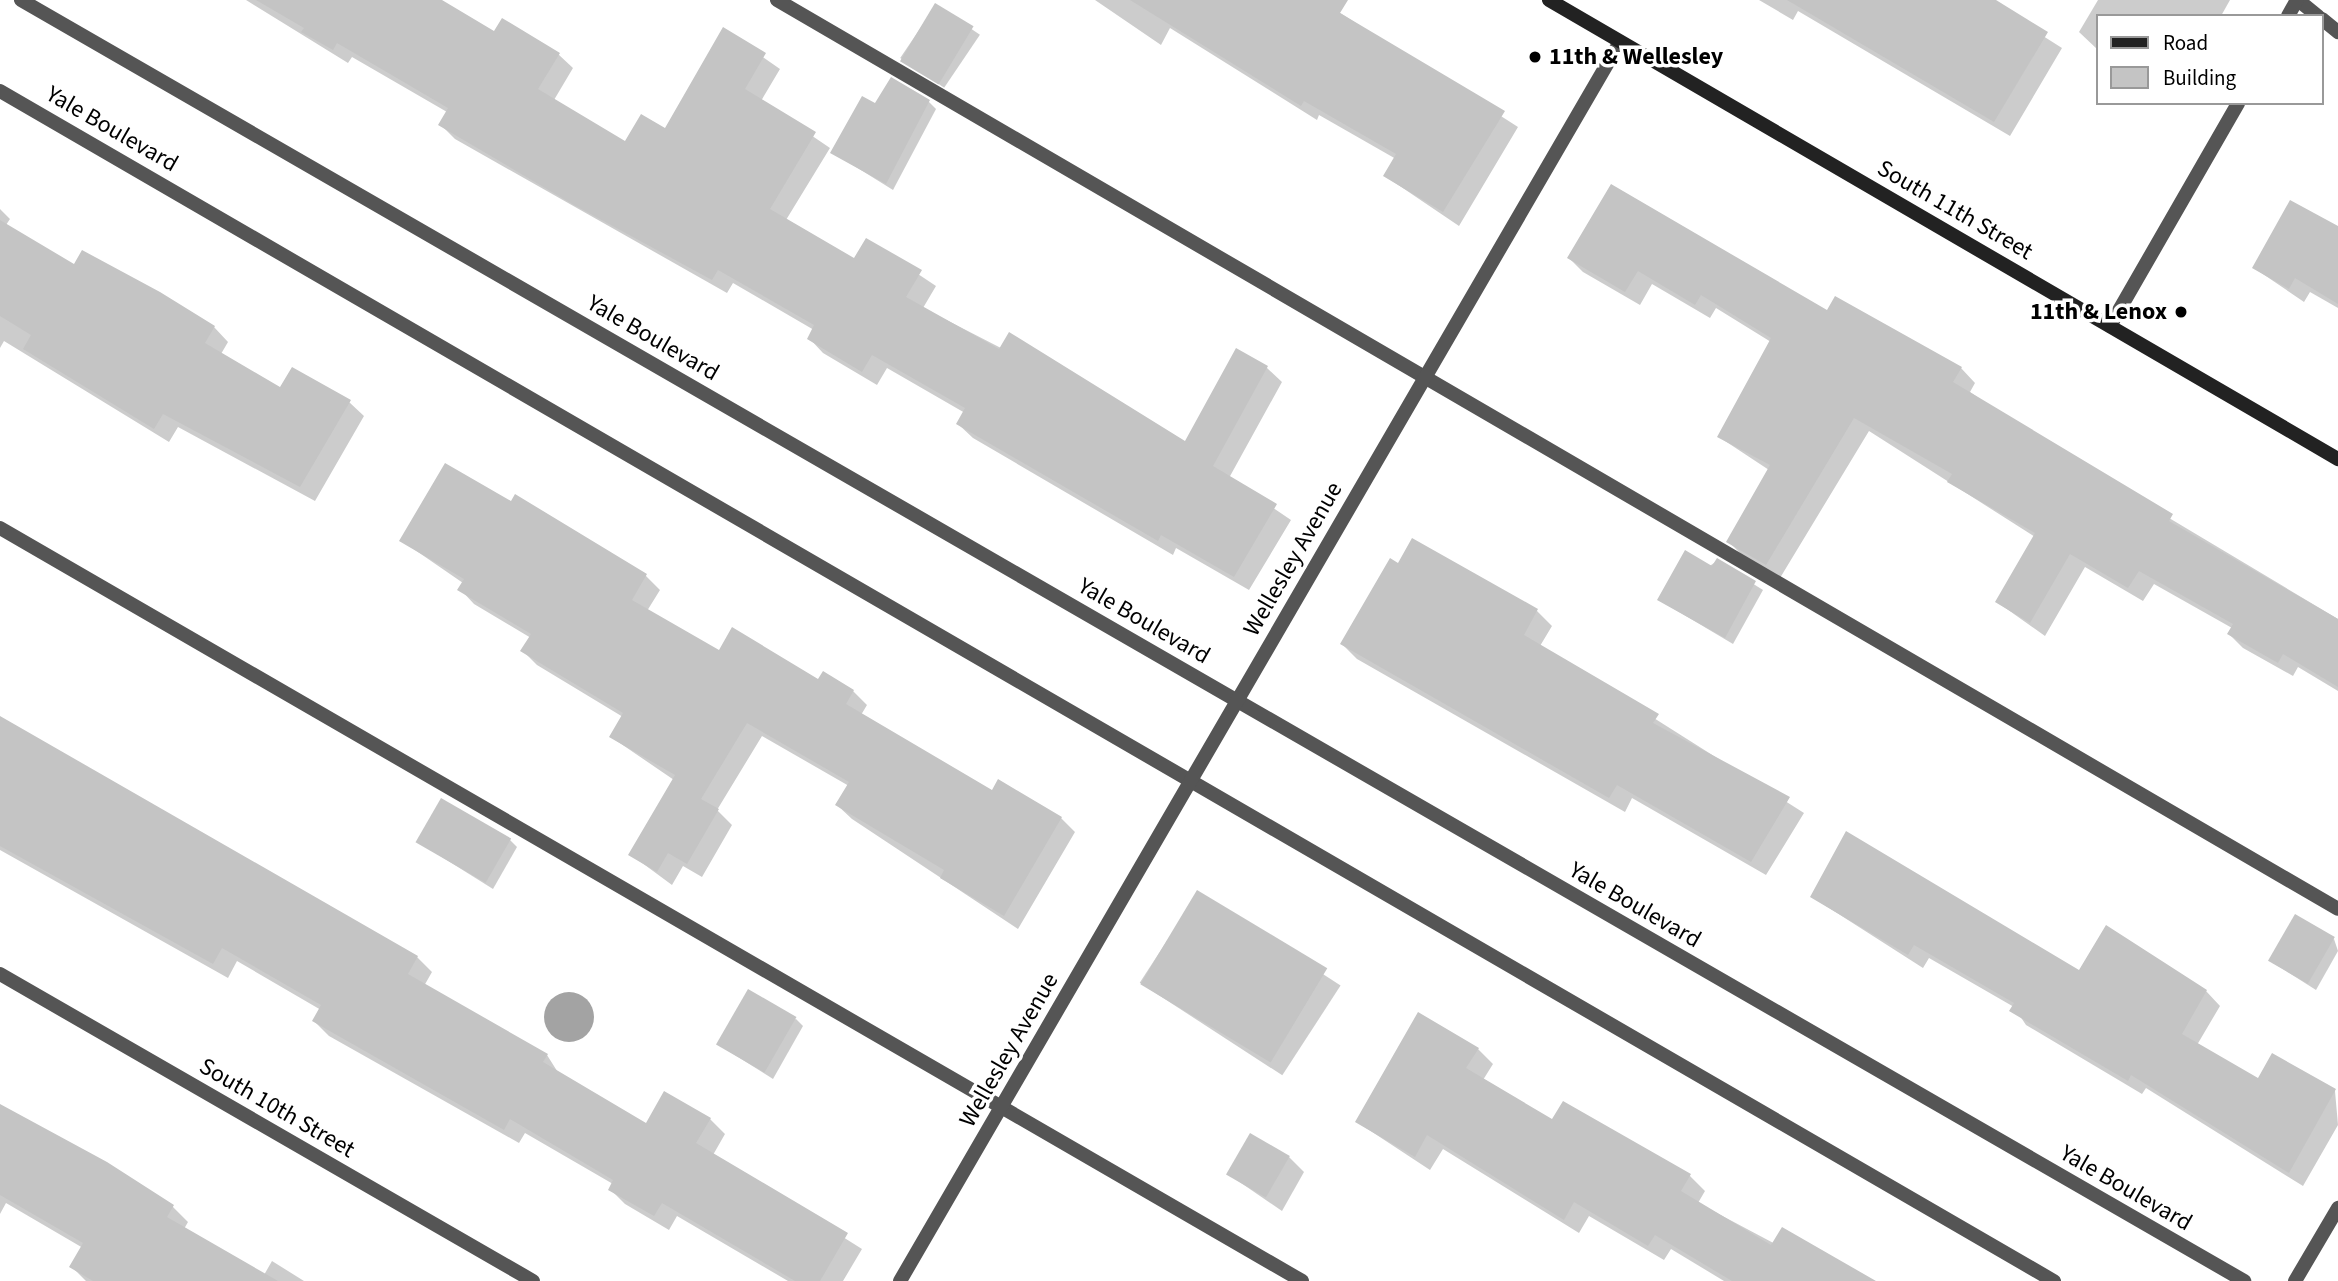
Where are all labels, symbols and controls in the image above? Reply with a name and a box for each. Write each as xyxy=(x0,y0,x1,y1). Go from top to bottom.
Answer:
legend xyxy=(2096,14,2324,105)
text: Road xyxy=(2163,28,2208,58)
place label: 11th & Wellesley xyxy=(1549,43,1723,71)
marker: 11th & Wellesley xyxy=(1527,49,1543,65)
text: Building xyxy=(2163,63,2236,93)
street label: Yale Boulevard xyxy=(41,80,183,178)
street label: South 11th Street xyxy=(1872,154,2038,266)
street label: Yale Boulevard xyxy=(582,289,724,387)
place label: 11th & Lenox xyxy=(2030,298,2167,326)
marker: 11th & Lenox xyxy=(2173,304,2189,320)
street label: Wellesley Avenue xyxy=(1237,477,1349,641)
street label: Yale Boulevard xyxy=(1073,572,1215,670)
street label: Yale Boulevard xyxy=(1564,856,1706,954)
street label: Wellesley Avenue xyxy=(953,968,1065,1132)
street label: South 10th Street xyxy=(194,1052,360,1164)
street label: Yale Boulevard xyxy=(2055,1139,2197,1237)

